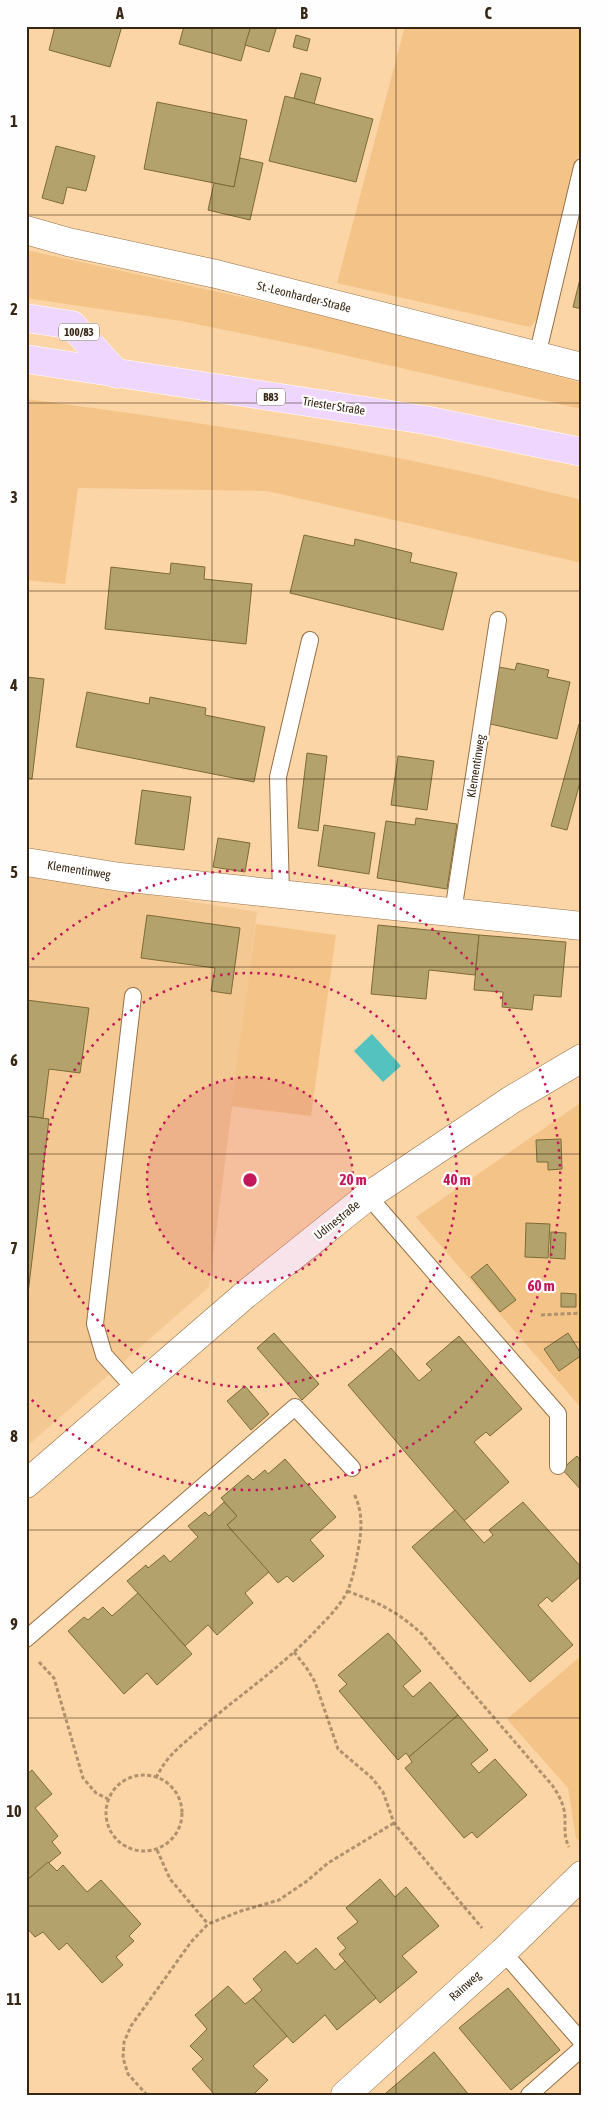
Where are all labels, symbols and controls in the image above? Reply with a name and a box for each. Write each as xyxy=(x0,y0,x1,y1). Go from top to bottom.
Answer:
text: A xyxy=(115,4,124,22)
text: B xyxy=(300,4,308,22)
text: C xyxy=(484,4,492,22)
text: 1 xyxy=(10,112,18,130)
street label: St.-Leonharder-Straße xyxy=(256,279,352,315)
text: 2 xyxy=(10,300,18,318)
road number: 100/83 xyxy=(59,324,99,341)
road number: B83 xyxy=(257,388,285,406)
street label: Triester Straße xyxy=(302,394,366,418)
text: 3 xyxy=(10,488,18,506)
text: 4 xyxy=(9,676,18,694)
street label: Klementinweg xyxy=(464,732,488,799)
street label: Klementinweg xyxy=(46,858,113,882)
text: 5 xyxy=(10,863,18,881)
text: 6 xyxy=(10,1051,18,1069)
centre of rings xyxy=(241,1171,259,1189)
text: 20 m xyxy=(340,1171,367,1188)
text: 40 m xyxy=(443,1171,471,1188)
street label: Udinestraße xyxy=(311,1197,363,1243)
text: 7 xyxy=(10,1239,18,1257)
text: 60 m xyxy=(528,1277,555,1294)
text: 8 xyxy=(10,1427,18,1445)
text: 9 xyxy=(10,1615,18,1633)
text: 10 xyxy=(6,1802,22,1820)
street label: Rainweg xyxy=(446,1968,484,2004)
text: 11 xyxy=(6,1990,22,2008)

